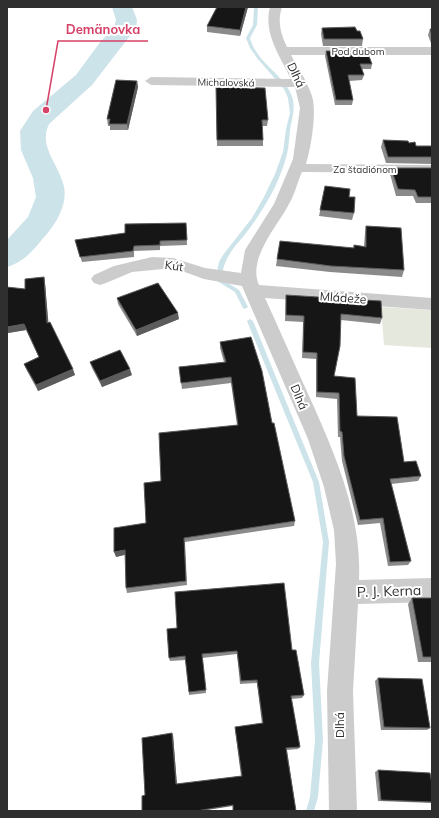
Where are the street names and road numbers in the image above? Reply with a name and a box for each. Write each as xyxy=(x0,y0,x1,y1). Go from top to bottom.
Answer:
street label: Pod dubom xyxy=(332,45,385,58)
street label: Dlhá xyxy=(284,60,309,90)
street label: Michalovská xyxy=(197,76,255,89)
street label: Za štadiónom xyxy=(333,163,397,176)
street label: Kút xyxy=(164,257,184,274)
street label: Mládeže xyxy=(319,288,367,307)
street label: Dlhá xyxy=(287,382,311,412)
street label: P. J. Kerna xyxy=(356,581,422,601)
street label: Dlhá xyxy=(332,712,347,738)

